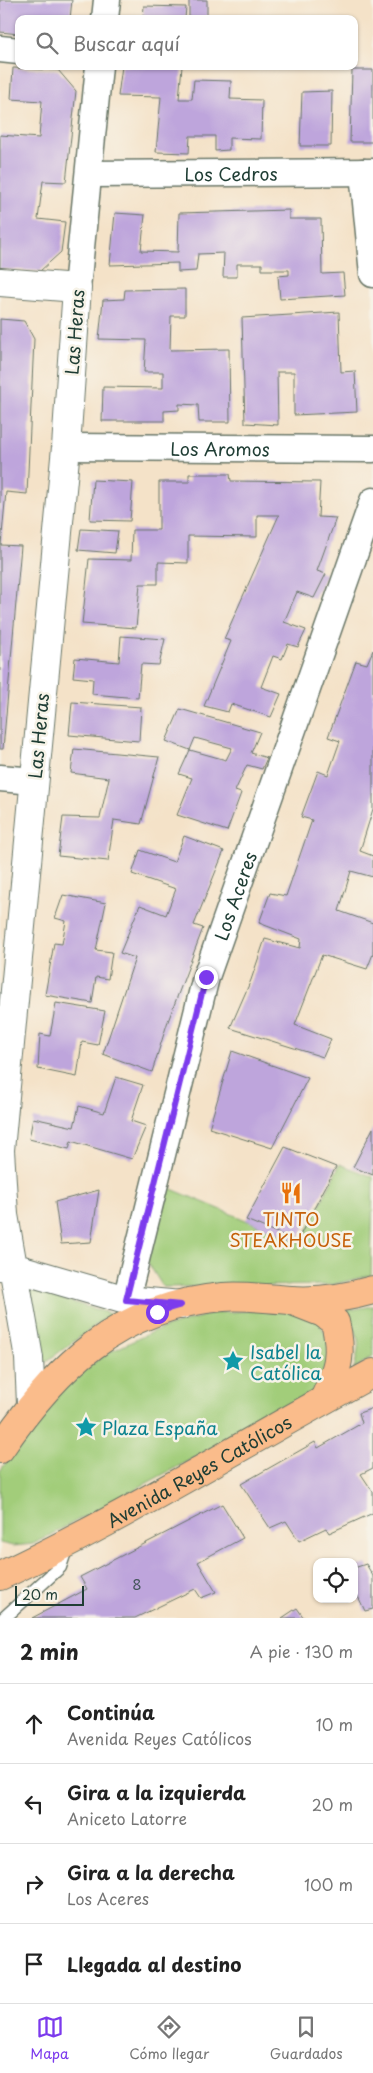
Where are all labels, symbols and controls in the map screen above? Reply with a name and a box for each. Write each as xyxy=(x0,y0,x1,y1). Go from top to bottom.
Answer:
search box xyxy=(15,15,358,70)
icon: search xyxy=(33,29,61,57)
text: Buscar aquí xyxy=(73,29,180,57)
street label: Los Cedros xyxy=(184,159,278,187)
street label: Las Heras xyxy=(58,288,90,376)
street label: Los Aromos xyxy=(170,434,270,462)
street label: Las Heras xyxy=(21,692,55,780)
street label: Los Aceres xyxy=(206,848,263,944)
route end xyxy=(195,966,218,989)
restaurant icon: TINTO STEAKHOUSE xyxy=(278,1180,304,1206)
place label: TINTO STEAKHOUSE xyxy=(229,1205,353,1253)
route start xyxy=(146,1301,169,1324)
place label: Isabel la Católica xyxy=(250,1338,322,1386)
place icon: Isabel la Católica xyxy=(220,1348,246,1374)
street label: Avenida Reyes Católicos xyxy=(102,1408,296,1533)
place icon: Plaza España xyxy=(73,1414,99,1440)
place label: Plaza España xyxy=(102,1414,218,1441)
map controls xyxy=(313,1558,358,1603)
button: locate xyxy=(313,1558,358,1603)
house number: 8 xyxy=(132,1572,142,1595)
scale bar xyxy=(15,1583,84,1606)
text: 20 m xyxy=(22,1584,58,1605)
text: 2 min xyxy=(20,1635,79,1667)
text: A pie · 130 m xyxy=(250,1639,353,1663)
text: Continúa xyxy=(67,1698,155,1726)
icon: ahead xyxy=(20,1710,48,1738)
text: 10 m xyxy=(316,1712,353,1736)
text: Avenida Reyes Católicos xyxy=(67,1726,252,1750)
text: Gira a la izquierda xyxy=(67,1778,246,1806)
icon: left xyxy=(20,1790,48,1818)
text: 20 m xyxy=(312,1792,353,1816)
text: Aniceto Latorre xyxy=(67,1806,187,1830)
text: Gira a la derecha xyxy=(67,1858,235,1886)
icon: right xyxy=(20,1870,48,1898)
text: 100 m xyxy=(304,1872,353,1896)
text: Los Aceres xyxy=(67,1886,149,1910)
icon: arrive xyxy=(20,1950,48,1978)
text: Llegada al destino xyxy=(67,1950,241,1978)
tab: Mapa xyxy=(30,2013,69,2064)
tab: Cómo llegar xyxy=(129,2013,209,2064)
tab: Guardados xyxy=(270,2013,343,2064)

